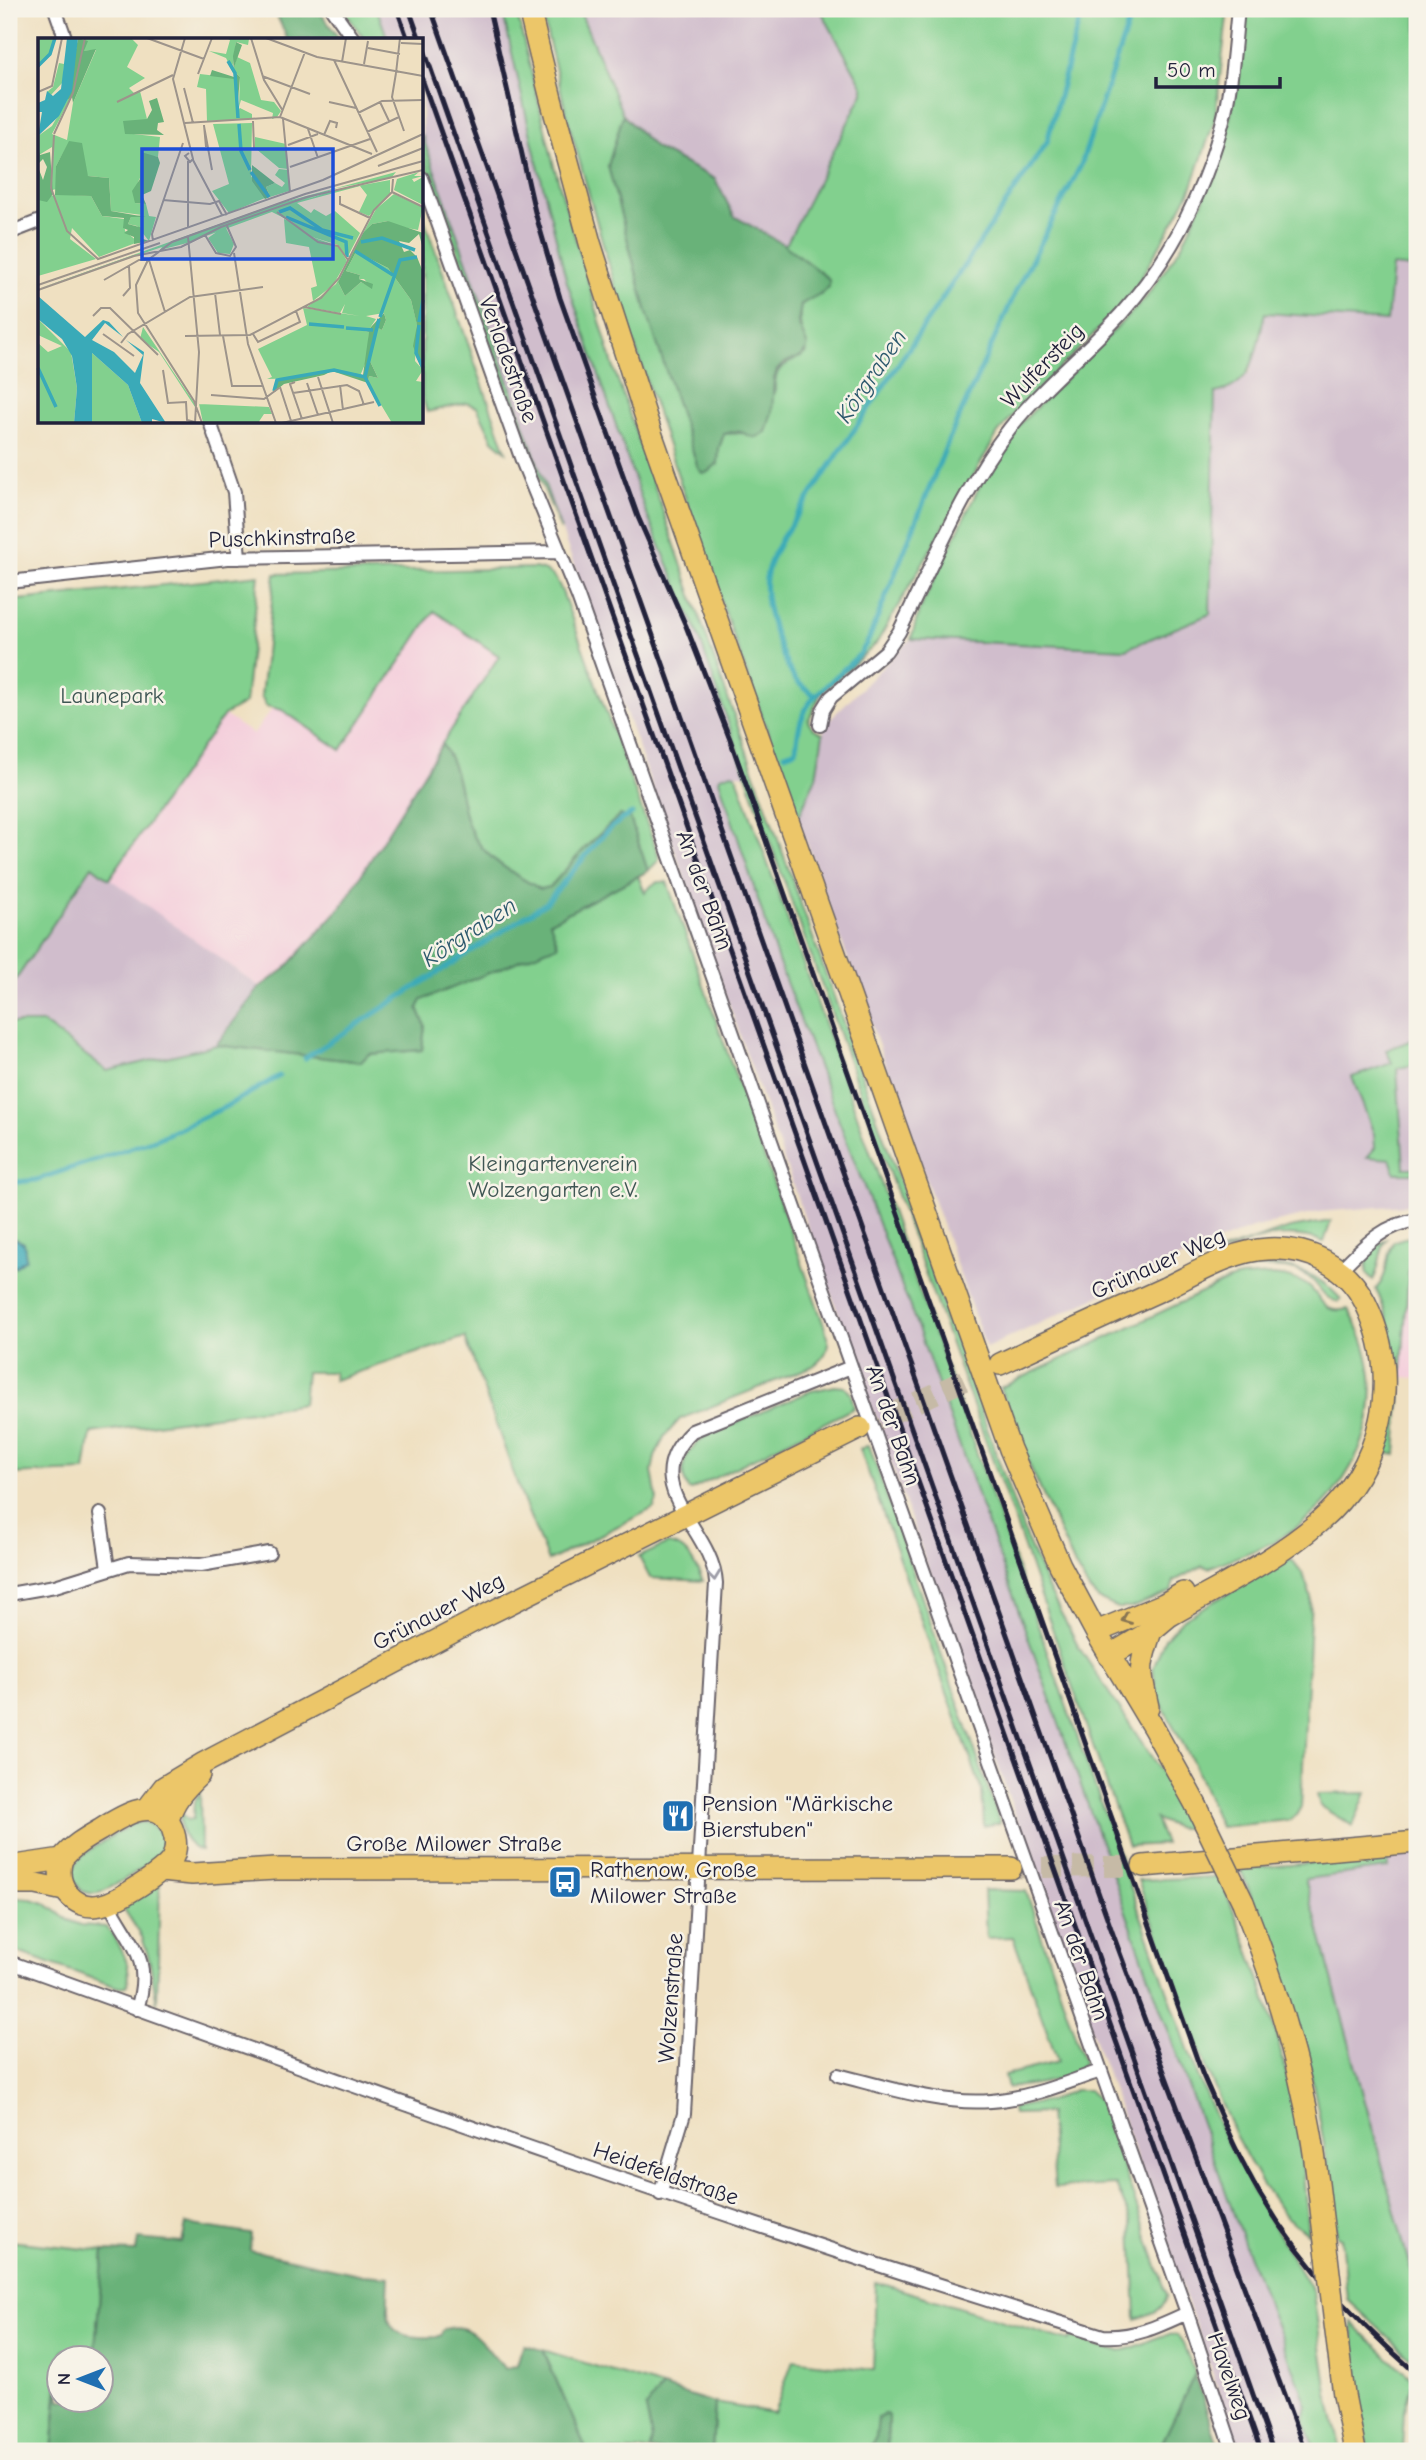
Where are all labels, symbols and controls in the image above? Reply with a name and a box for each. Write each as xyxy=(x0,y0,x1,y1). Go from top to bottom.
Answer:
inset map xyxy=(38,38,424,424)
scale bar xyxy=(1156,46,1281,90)
text: 50 m xyxy=(1167,58,1216,82)
street label: Verladestraße xyxy=(473,292,544,426)
street label: Wulfersteig xyxy=(995,317,1090,414)
water label: Körgraben xyxy=(830,324,912,428)
street label: Puschkinstraße xyxy=(208,521,356,554)
park label: Launepark xyxy=(60,682,164,709)
street label: An der Bahn xyxy=(670,827,739,954)
water label: Körgraben xyxy=(417,891,521,973)
park label: Kleingartenverein Wolzengarten e.V. xyxy=(468,1150,638,1203)
street label: Grünauer Weg xyxy=(1087,1222,1230,1305)
street label: An der Bahn xyxy=(860,1361,927,1489)
street label: Grünauer Weg xyxy=(368,1567,509,1656)
one-way arrow xyxy=(706,1570,721,1582)
one-way arrow xyxy=(1121,1610,1133,1624)
place label: Pension "Märkische Bierstuben" xyxy=(702,1790,893,1843)
restaurant icon: Pension "Märkische Bierstuben" xyxy=(659,1797,697,1835)
street label: Große Milower Straße xyxy=(346,1830,562,1857)
place label: Rathenow, Große Milower Straße xyxy=(590,1856,757,1909)
bus stop icon: Rathenow, Große Milower Straße xyxy=(546,1863,584,1901)
street label: An der Bahn xyxy=(1048,1896,1115,2024)
street label: Wolzenstraße xyxy=(652,1932,689,2064)
street label: Heidefeldstraße xyxy=(590,2136,742,2211)
street label: Havelweg xyxy=(1202,2329,1257,2424)
north arrow xyxy=(46,2344,116,2414)
text: N xyxy=(53,2373,75,2385)

